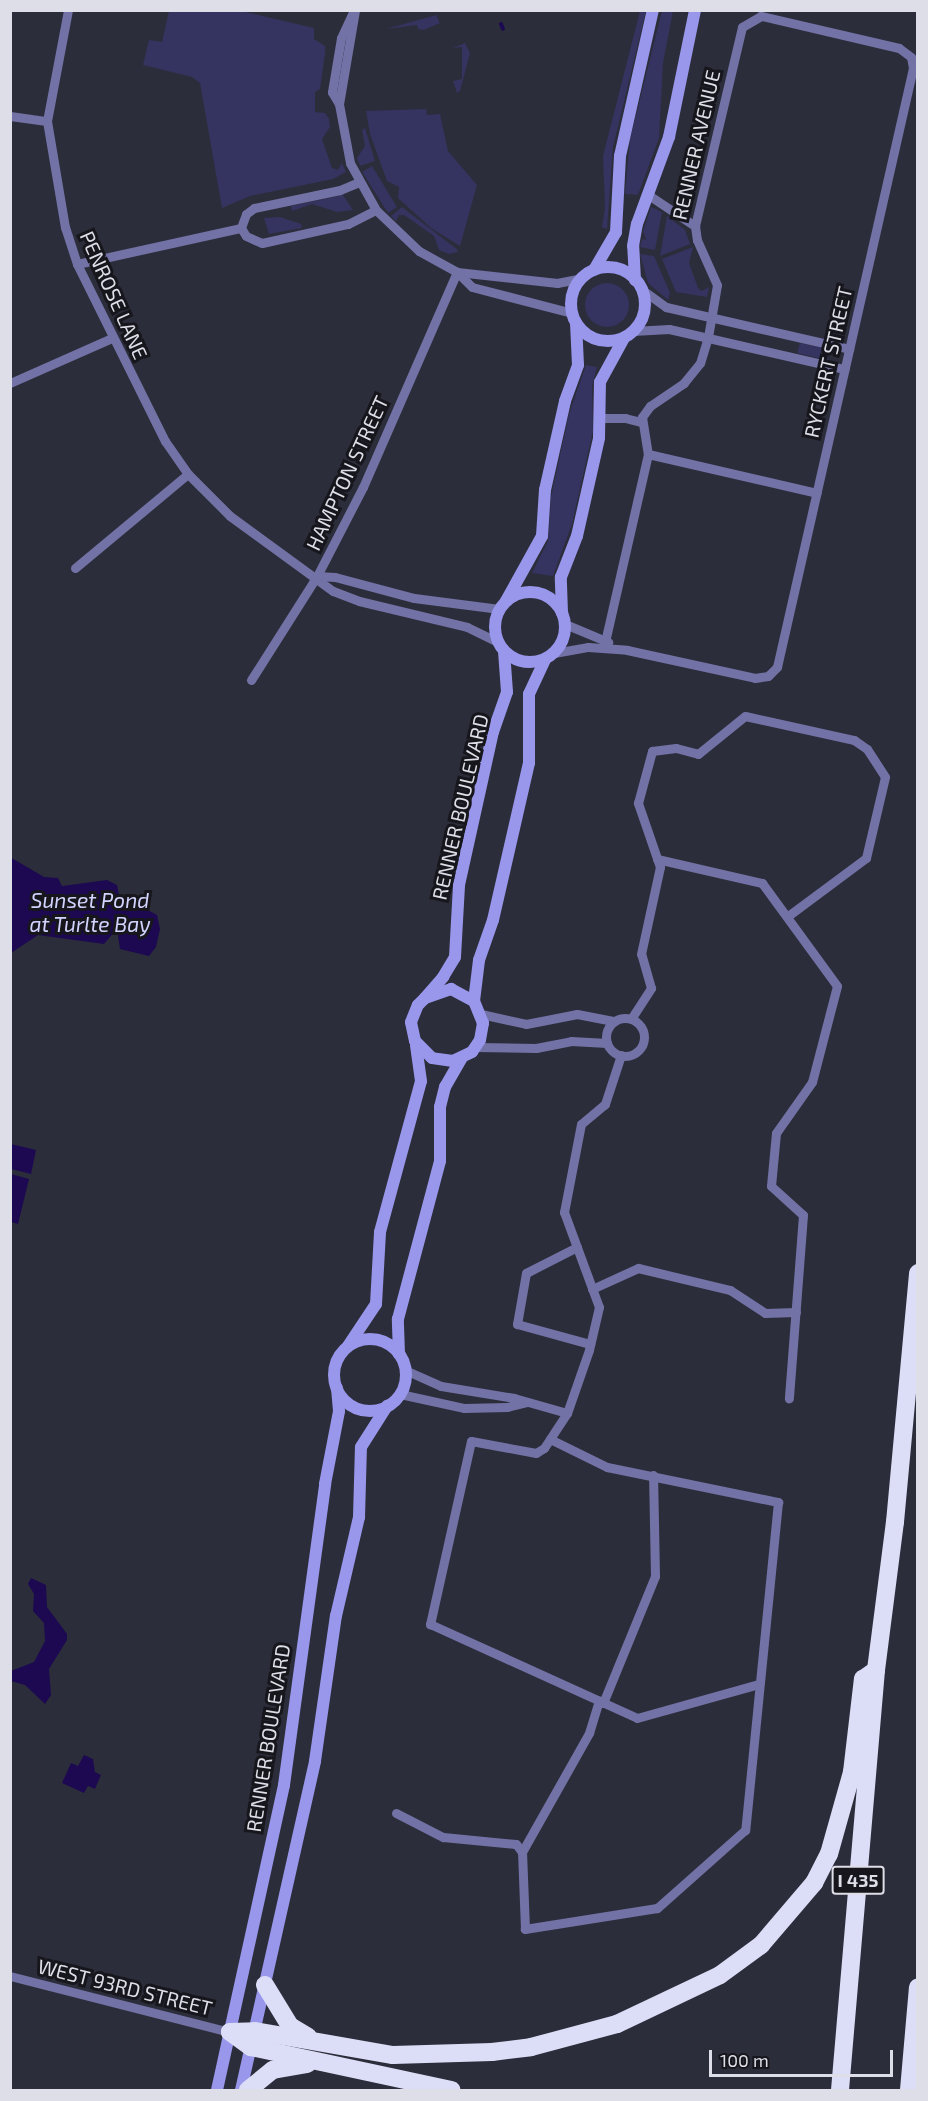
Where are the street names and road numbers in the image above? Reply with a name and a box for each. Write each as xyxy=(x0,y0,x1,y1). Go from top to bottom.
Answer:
street label: RENNER AVENUE xyxy=(667,67,725,223)
street label: PENROSE LANE xyxy=(75,227,153,363)
street label: RYCKERT STREET xyxy=(799,284,857,440)
street label: HAMPTON STREET xyxy=(301,392,393,554)
street label: RENNER BOULEVARD xyxy=(427,712,493,902)
street label: RENNER BOULEVARD xyxy=(241,1642,295,1834)
road number: I 435 xyxy=(831,1865,885,1895)
street label: WEST 93RD STREET xyxy=(35,1954,215,2020)

